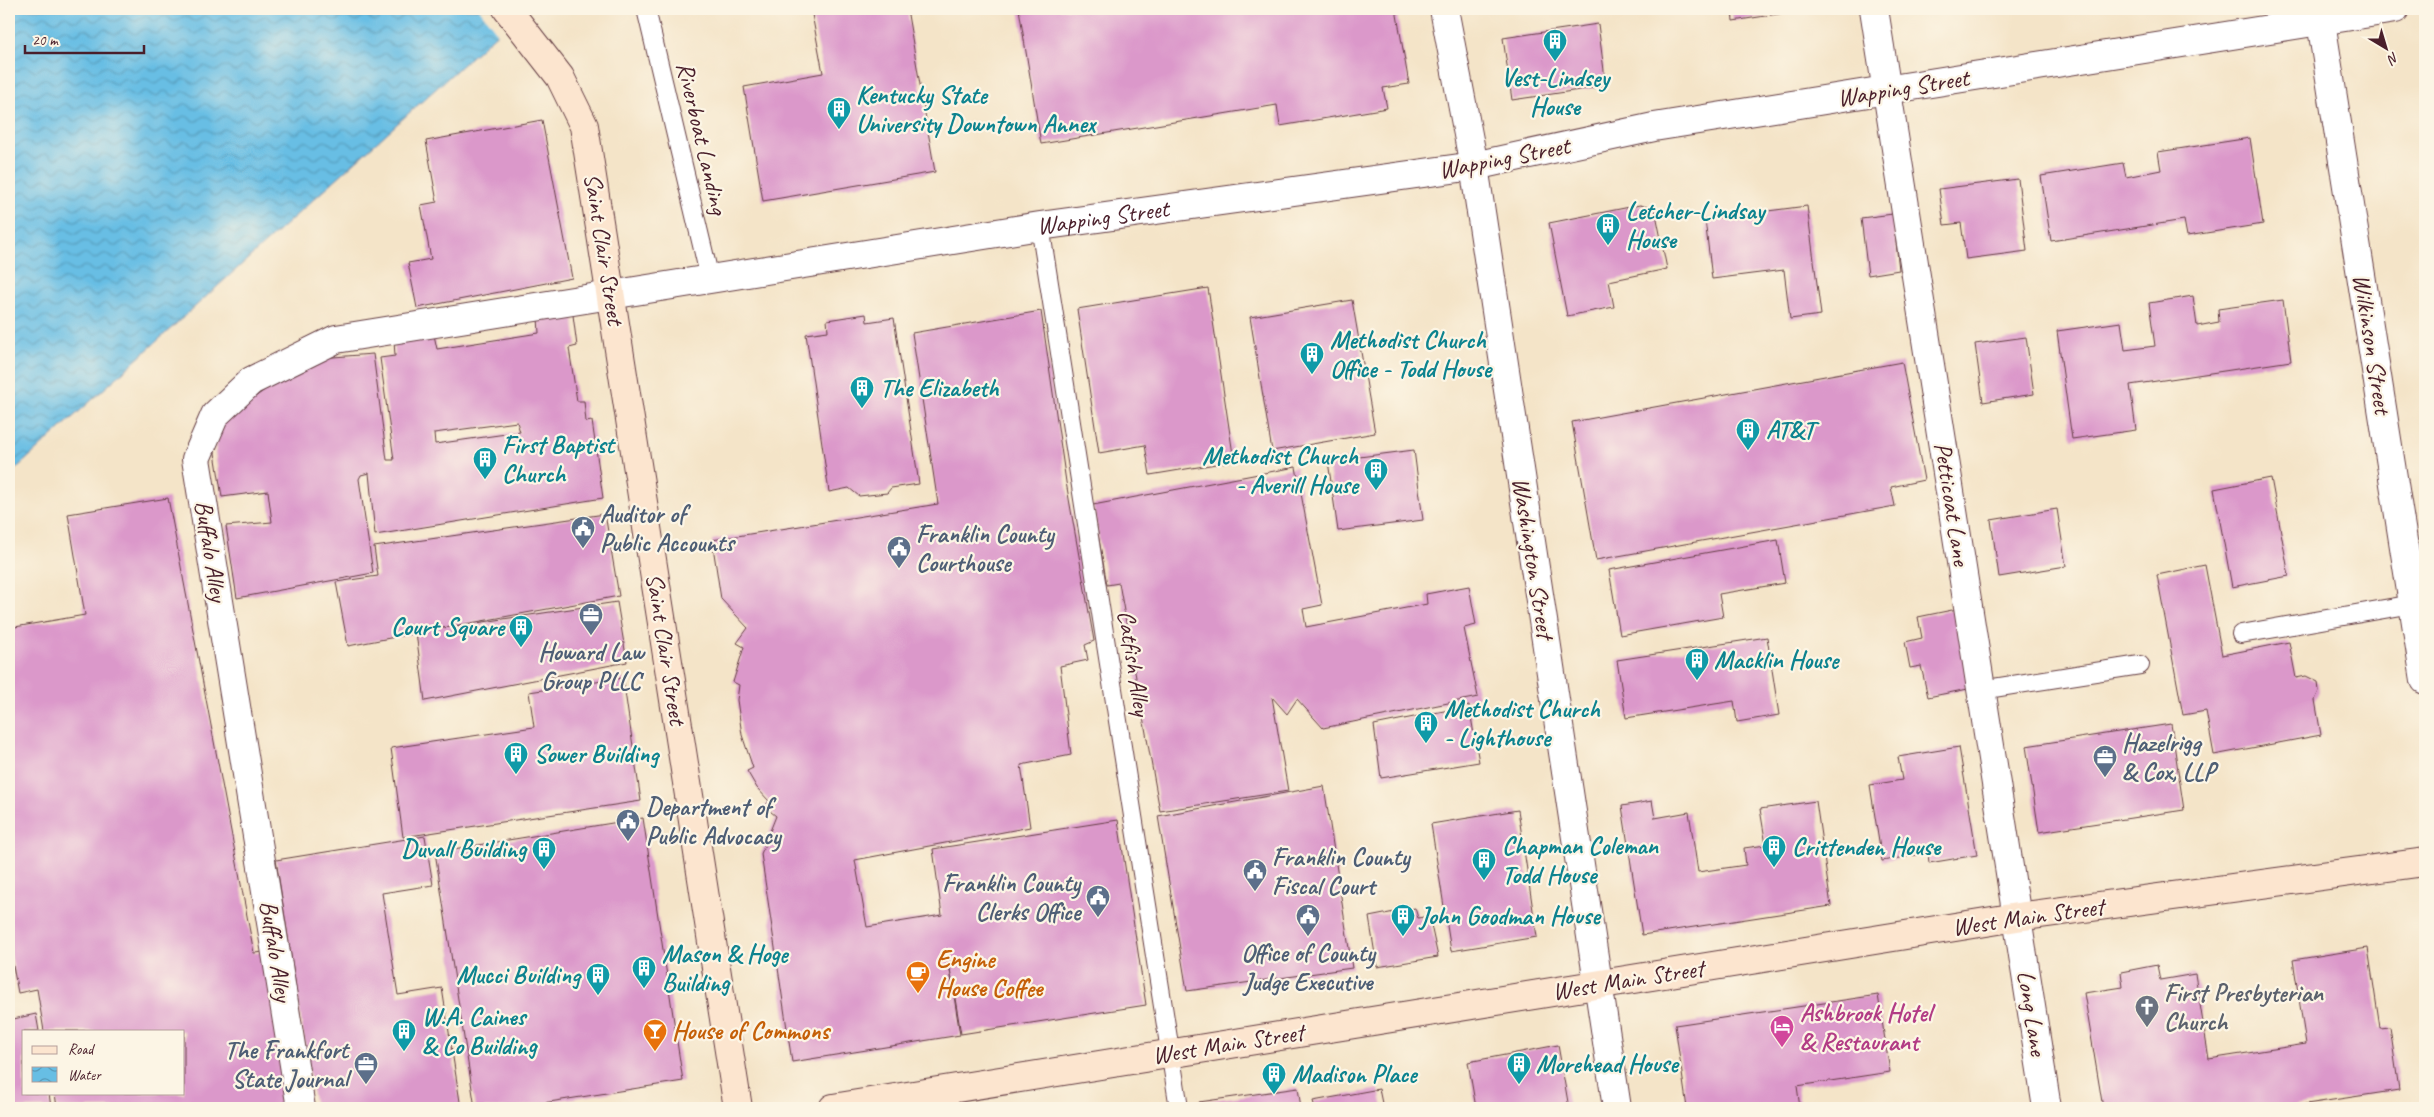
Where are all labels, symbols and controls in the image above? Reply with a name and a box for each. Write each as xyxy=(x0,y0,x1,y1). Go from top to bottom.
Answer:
scale bar xyxy=(25,22,144,54)
north arrow xyxy=(2362,22,2412,72)
building icon: Vest-Lindsey House xyxy=(1542,28,1568,62)
text: 20 m xyxy=(32,31,59,50)
text: N xyxy=(2383,48,2402,69)
street label: Riverboat Landing xyxy=(669,59,736,219)
street label: Wapping Street xyxy=(1835,61,1974,114)
place label: Vest-Lindsey House xyxy=(1501,62,1611,123)
place label: Kentucky State University Downtown Annex xyxy=(856,79,1098,140)
building icon: Kentucky State University Downtown Annex xyxy=(826,96,852,130)
street label: Wapping Street xyxy=(1436,129,1575,186)
street label: Saint Clair Street xyxy=(576,171,632,330)
street label: Wapping Street xyxy=(1035,192,1173,242)
place label: Letcher-Lindsay House xyxy=(1626,195,1767,256)
building icon: Letcher-Lindsay House xyxy=(1595,212,1621,246)
street label: Wilkinson Street xyxy=(2345,272,2399,419)
place label: Methodist Church Office - Todd House xyxy=(1330,324,1493,385)
building icon: Methodist Church Office - Todd House xyxy=(1299,341,1325,375)
place label: The Elizabeth xyxy=(880,372,999,404)
building icon: The Elizabeth xyxy=(849,375,875,409)
place label: AT&T xyxy=(1766,414,1820,446)
building icon: AT&T xyxy=(1735,417,1761,451)
place label: First Baptist Church xyxy=(502,429,617,490)
place label: Methodist Church - Averill House xyxy=(1202,440,1360,501)
street label: Petticoat Lane xyxy=(1927,440,1978,570)
building icon: First Baptist Church xyxy=(472,446,498,480)
building icon: Methodist Church - Averill House xyxy=(1363,457,1389,491)
street label: Washington Street xyxy=(1504,475,1562,644)
street label: Buffalo Alley xyxy=(187,498,235,606)
place label: Auditor of Public Accounts xyxy=(600,498,736,559)
public building icon: Auditor of Public Accounts xyxy=(570,515,596,549)
place label: Franklin County Courthouse xyxy=(916,518,1056,579)
public building icon: Franklin County Courthouse xyxy=(886,535,912,569)
street label: Saint Clair Street xyxy=(638,571,694,730)
office icon: Howard Law Group PLLC xyxy=(578,602,604,636)
street label: Catfish Alley xyxy=(1110,608,1158,720)
place label: Court Square xyxy=(391,611,506,643)
building icon: Court Square xyxy=(508,614,534,648)
place label: Howard Law Group PLLC xyxy=(538,636,646,697)
place label: Macklin House xyxy=(1714,644,1840,676)
building icon: Macklin House xyxy=(1684,647,1710,681)
place label: Methodist Church - Lighthouse xyxy=(1444,693,1600,754)
building icon: Methodist Church - Lighthouse xyxy=(1413,710,1439,744)
place label: Hazelrigg & Cox, LLP xyxy=(2122,727,2219,788)
place label: Sower Building xyxy=(534,738,660,770)
building icon: Sower Building xyxy=(503,741,529,775)
office icon: Hazelrigg & Cox, LLP xyxy=(2092,744,2118,778)
place label: Department of Public Advocacy xyxy=(646,791,783,852)
public building icon: Department of Public Advocacy xyxy=(615,808,641,842)
place label: Chapman Coleman Todd House xyxy=(1502,830,1660,891)
place label: Crittenden House xyxy=(1792,831,1942,863)
place label: Duvall Building xyxy=(401,833,528,865)
building icon: Crittenden House xyxy=(1761,834,1787,868)
building icon: Duvall Building xyxy=(531,836,557,870)
place label: Franklin County Fiscal Court xyxy=(1272,841,1412,902)
building icon: Chapman Coleman Todd House xyxy=(1471,847,1497,881)
public building icon: Franklin County Fiscal Court xyxy=(1242,858,1268,892)
place label: Franklin County Clerks Office xyxy=(942,867,1083,928)
public building icon: Franklin County Clerks Office xyxy=(1085,884,1111,918)
street label: West Main Street xyxy=(1950,890,2110,943)
street label: Buffalo Alley xyxy=(252,898,300,1006)
place label: John Goodman House xyxy=(1418,900,1602,932)
public building icon: Office of County Judge Executive xyxy=(1295,903,1321,937)
building icon: John Goodman House xyxy=(1390,903,1416,937)
place label: Office of County Judge Executive xyxy=(1241,937,1377,998)
place label: Mason & Hoge Building xyxy=(662,938,789,999)
place label: Engine House Coffee xyxy=(936,943,1044,1004)
street label: West Main Street xyxy=(1550,952,1710,1008)
building icon: Mason & Hoge Building xyxy=(631,955,657,989)
place label: Mucci Building xyxy=(457,959,582,991)
cafe icon: Engine House Coffee xyxy=(905,960,931,994)
building icon: Mucci Building xyxy=(585,962,611,996)
street label: Long Lane xyxy=(2009,968,2055,1060)
place label: First Presbyterian Church xyxy=(2164,977,2325,1038)
church icon: First Presbyterian Church xyxy=(2134,994,2160,1028)
place label: Ashbrook Hotel & Restaurant xyxy=(1800,997,1936,1058)
place label: W.A. Caines & Co Building xyxy=(422,1001,538,1062)
hotel icon: Ashbrook Hotel & Restaurant xyxy=(1769,1014,1795,1048)
place label: House of Commons xyxy=(672,1015,831,1047)
street label: West Main Street xyxy=(1150,1016,1310,1072)
building icon: W.A. Caines & Co Building xyxy=(391,1018,417,1052)
bar icon: House of Commons xyxy=(642,1018,668,1052)
legend xyxy=(22,1030,185,1094)
place label: The Frankfort State Journal xyxy=(225,1034,353,1095)
text: Road xyxy=(68,1040,95,1059)
place label: Morehead House xyxy=(1536,1048,1680,1080)
office icon: The Frankfort State Journal xyxy=(353,1051,379,1085)
building icon: Morehead House xyxy=(1506,1051,1532,1085)
place label: Madison Place xyxy=(1292,1058,1418,1090)
building icon: Madison Place xyxy=(1261,1061,1287,1095)
text: Water xyxy=(68,1066,102,1085)

